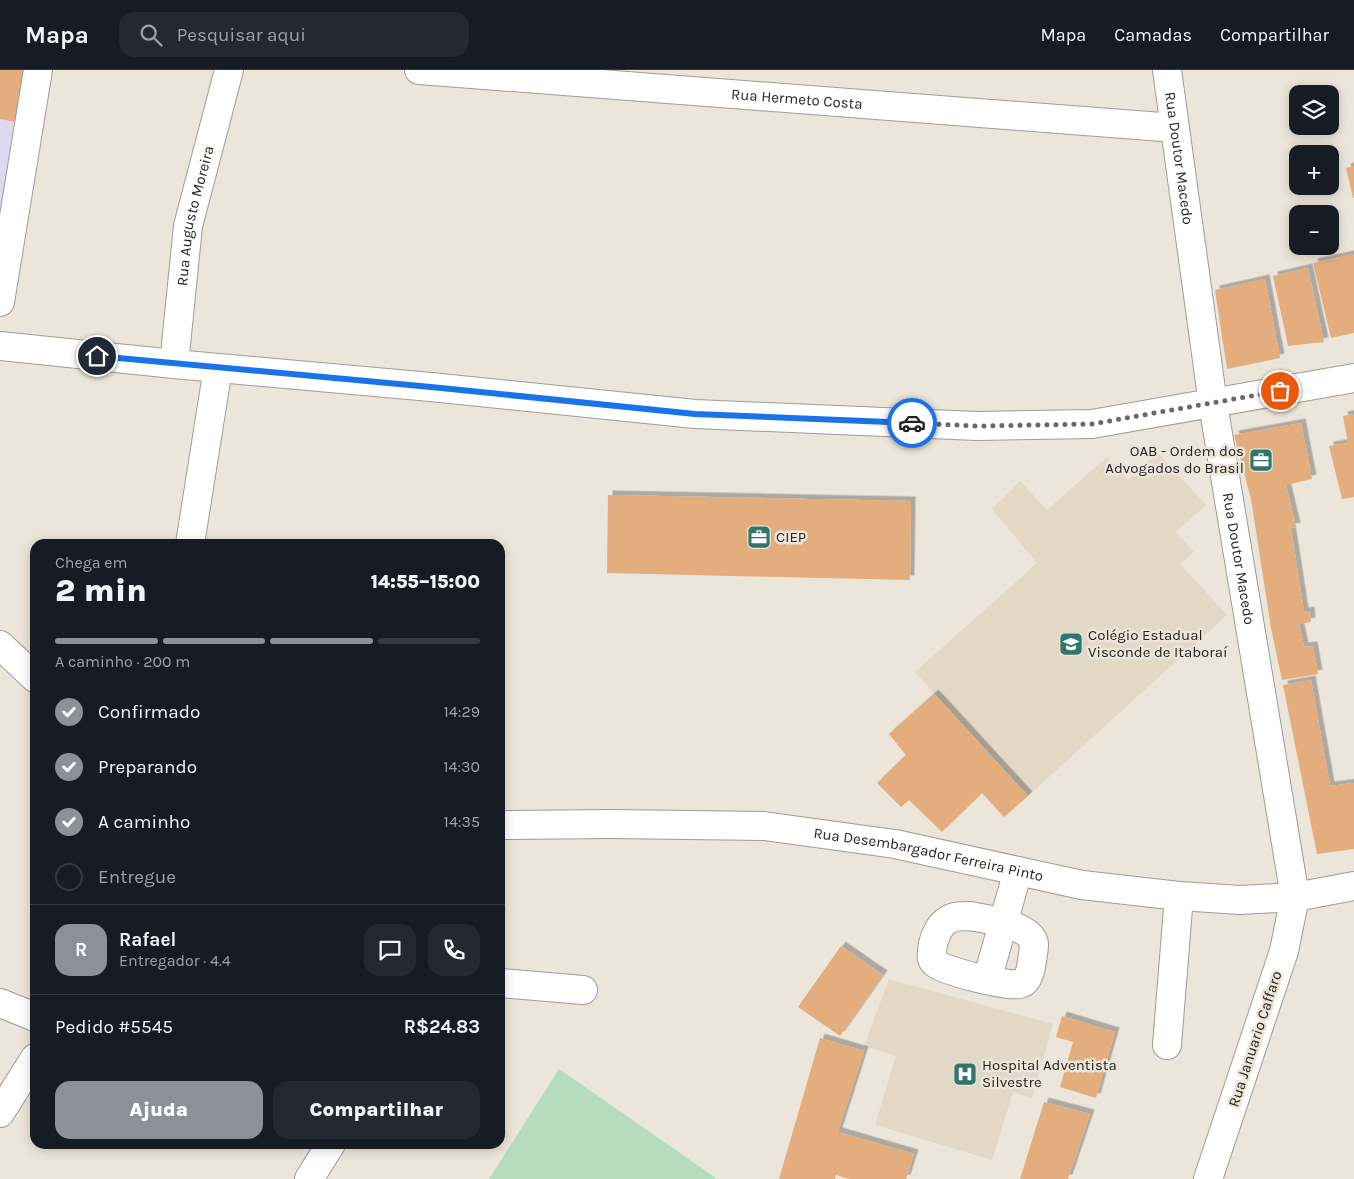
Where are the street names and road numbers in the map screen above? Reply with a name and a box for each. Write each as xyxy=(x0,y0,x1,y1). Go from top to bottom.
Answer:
street label: Rua Hermeto Costa xyxy=(731,85,863,113)
street label: Rua Doutor Macedo xyxy=(1161,91,1197,226)
street label: Rua Augusto Moreira xyxy=(173,144,218,287)
street label: Rua Doutor Macedo xyxy=(1219,491,1259,626)
street label: Rua Desembargador Ferreira Pinto xyxy=(812,824,1045,885)
street label: Rua Januario Caffaro xyxy=(1224,969,1286,1109)

